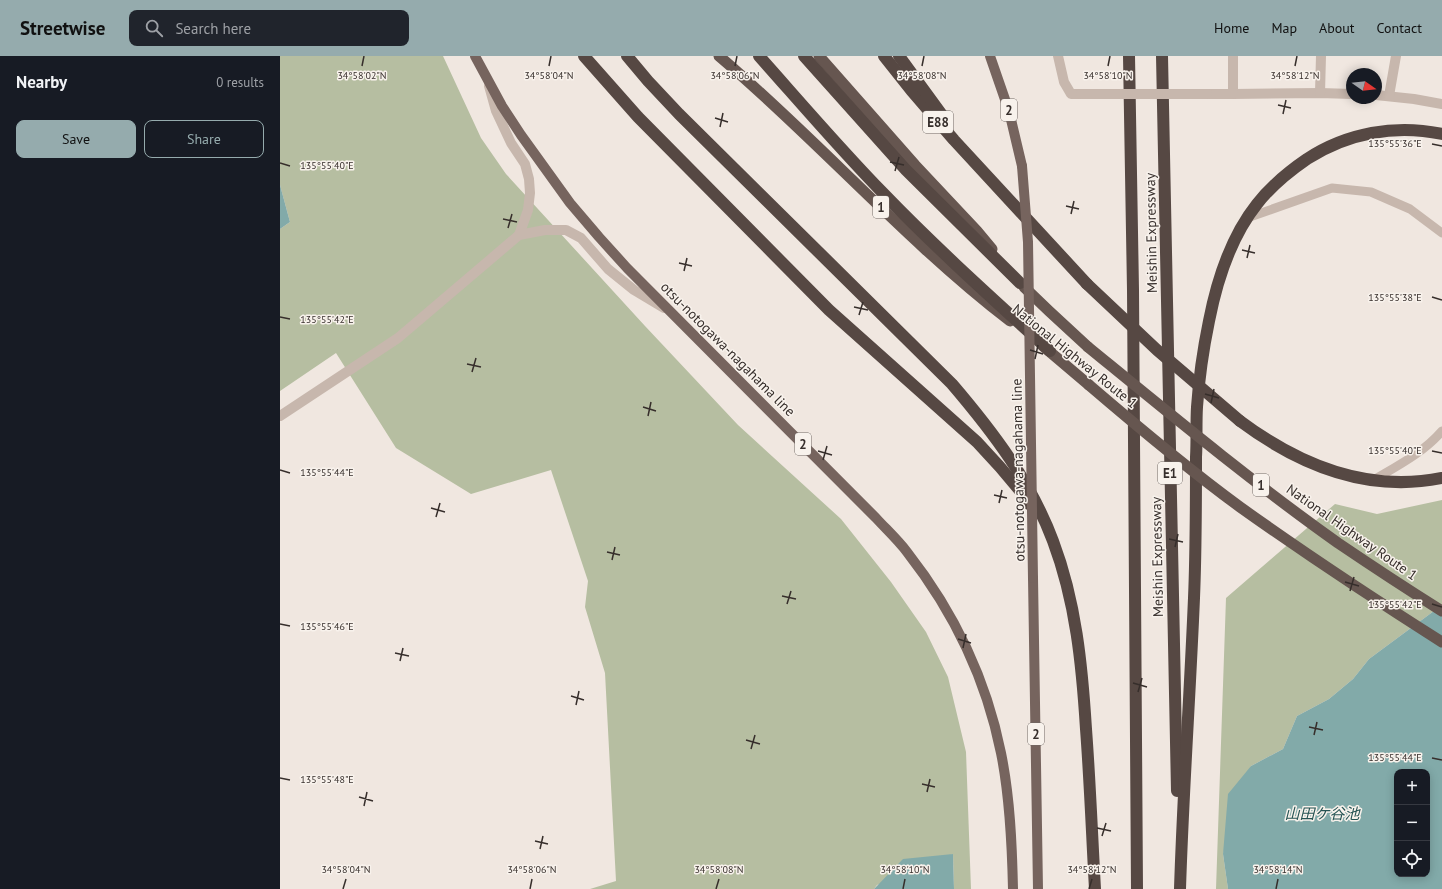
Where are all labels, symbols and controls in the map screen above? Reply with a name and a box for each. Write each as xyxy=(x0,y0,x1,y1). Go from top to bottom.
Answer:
search box xyxy=(129,10,409,46)
text: Streetwise xyxy=(20,16,105,40)
icon: search xyxy=(143,17,165,39)
text: Search here xyxy=(175,19,251,38)
text: Home xyxy=(1214,19,1249,37)
text: Map xyxy=(1271,19,1297,37)
text: About xyxy=(1319,19,1355,37)
text: Contact xyxy=(1377,19,1422,37)
north arrow xyxy=(1346,68,1382,104)
text: 34°58'02"N xyxy=(337,69,387,82)
text: 34°58'04"N xyxy=(524,69,574,82)
text: 34°58'06"N xyxy=(710,69,760,82)
text: 34°58'08"N xyxy=(897,69,947,82)
text: 34°58'10"N xyxy=(1083,69,1133,82)
text: 34°58'12"N xyxy=(1270,69,1320,82)
text: Nearby xyxy=(16,71,67,93)
text: 0 results xyxy=(216,74,264,91)
road number: 2 xyxy=(1001,99,1017,121)
road number: E88 xyxy=(923,111,953,133)
button: Save xyxy=(16,120,136,158)
button: Share xyxy=(144,120,264,158)
text: 135°55'36"E xyxy=(1368,137,1422,150)
text: 135°55'40"E xyxy=(300,159,354,172)
street label: Meishin Expressway xyxy=(1141,172,1161,293)
road number: 1 xyxy=(873,196,889,218)
street label: otsu-notogawa-nagahama line xyxy=(657,278,799,420)
text: 135°55'38"E xyxy=(1368,291,1422,304)
street label: National Highway Route 1 xyxy=(1009,300,1141,412)
text: 135°55'42"E xyxy=(300,313,354,326)
street label: otsu-notogawa-nagahama line xyxy=(1007,378,1029,562)
road number: 2 xyxy=(795,433,811,455)
text: 135°55'40"E xyxy=(1368,444,1422,457)
road number: E1 xyxy=(1158,462,1182,484)
text: 135°55'44"E xyxy=(300,466,354,479)
road number: 1 xyxy=(1253,474,1269,496)
street label: National Highway Route 1 xyxy=(1283,480,1421,584)
street label: Meishin Expressway xyxy=(1147,496,1167,617)
text: 135°55'42"E xyxy=(1368,598,1422,611)
text: 135°55'46"E xyxy=(300,620,354,633)
road number: 2 xyxy=(1028,723,1044,745)
text: 135°55'44"E xyxy=(1368,751,1422,764)
map controls xyxy=(1394,769,1430,877)
button: + xyxy=(1394,769,1430,805)
text: 135°55'48"E xyxy=(300,773,354,786)
water label: 山田ケ谷池 xyxy=(1284,804,1361,823)
button: − xyxy=(1394,805,1430,841)
button: locate xyxy=(1394,841,1430,877)
text: 34°58'04"N xyxy=(321,863,371,876)
text: 34°58'06"N xyxy=(507,863,557,876)
text: 34°58'08"N xyxy=(694,863,744,876)
text: 34°58'10"N xyxy=(880,863,930,876)
text: 34°58'12"N xyxy=(1067,863,1117,876)
text: 34°58'14"N xyxy=(1253,863,1303,876)

